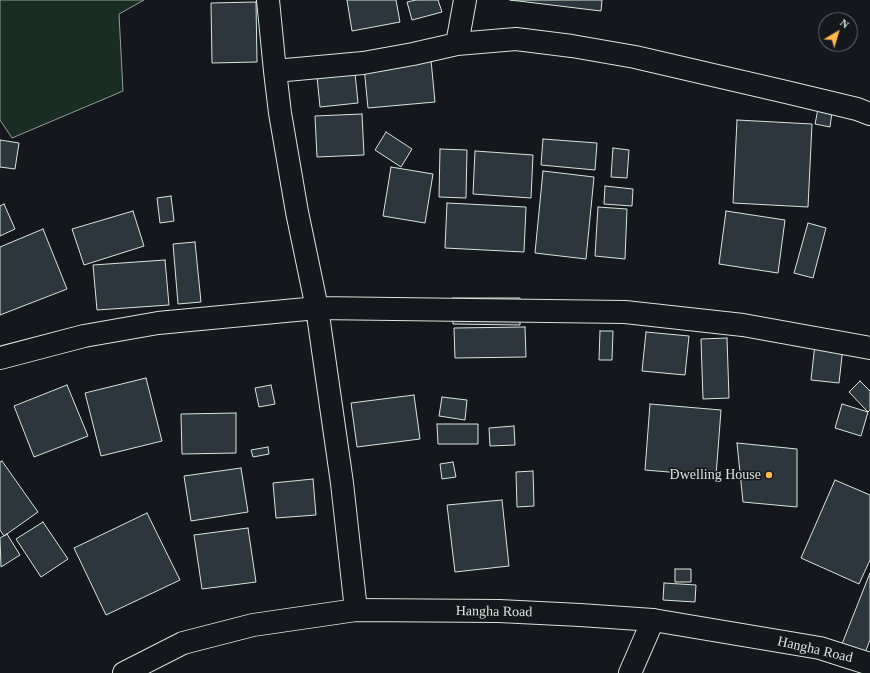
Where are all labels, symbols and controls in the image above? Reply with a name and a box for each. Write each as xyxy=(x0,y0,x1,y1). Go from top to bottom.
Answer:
north arrow xyxy=(818,12,858,52)
text: N xyxy=(838,16,852,31)
place label: Dwelling House xyxy=(670,467,761,483)
marker: Dwelling House xyxy=(764,470,774,480)
street label: Hangha Road xyxy=(456,603,532,621)
street label: Hangha Road xyxy=(776,633,854,667)

